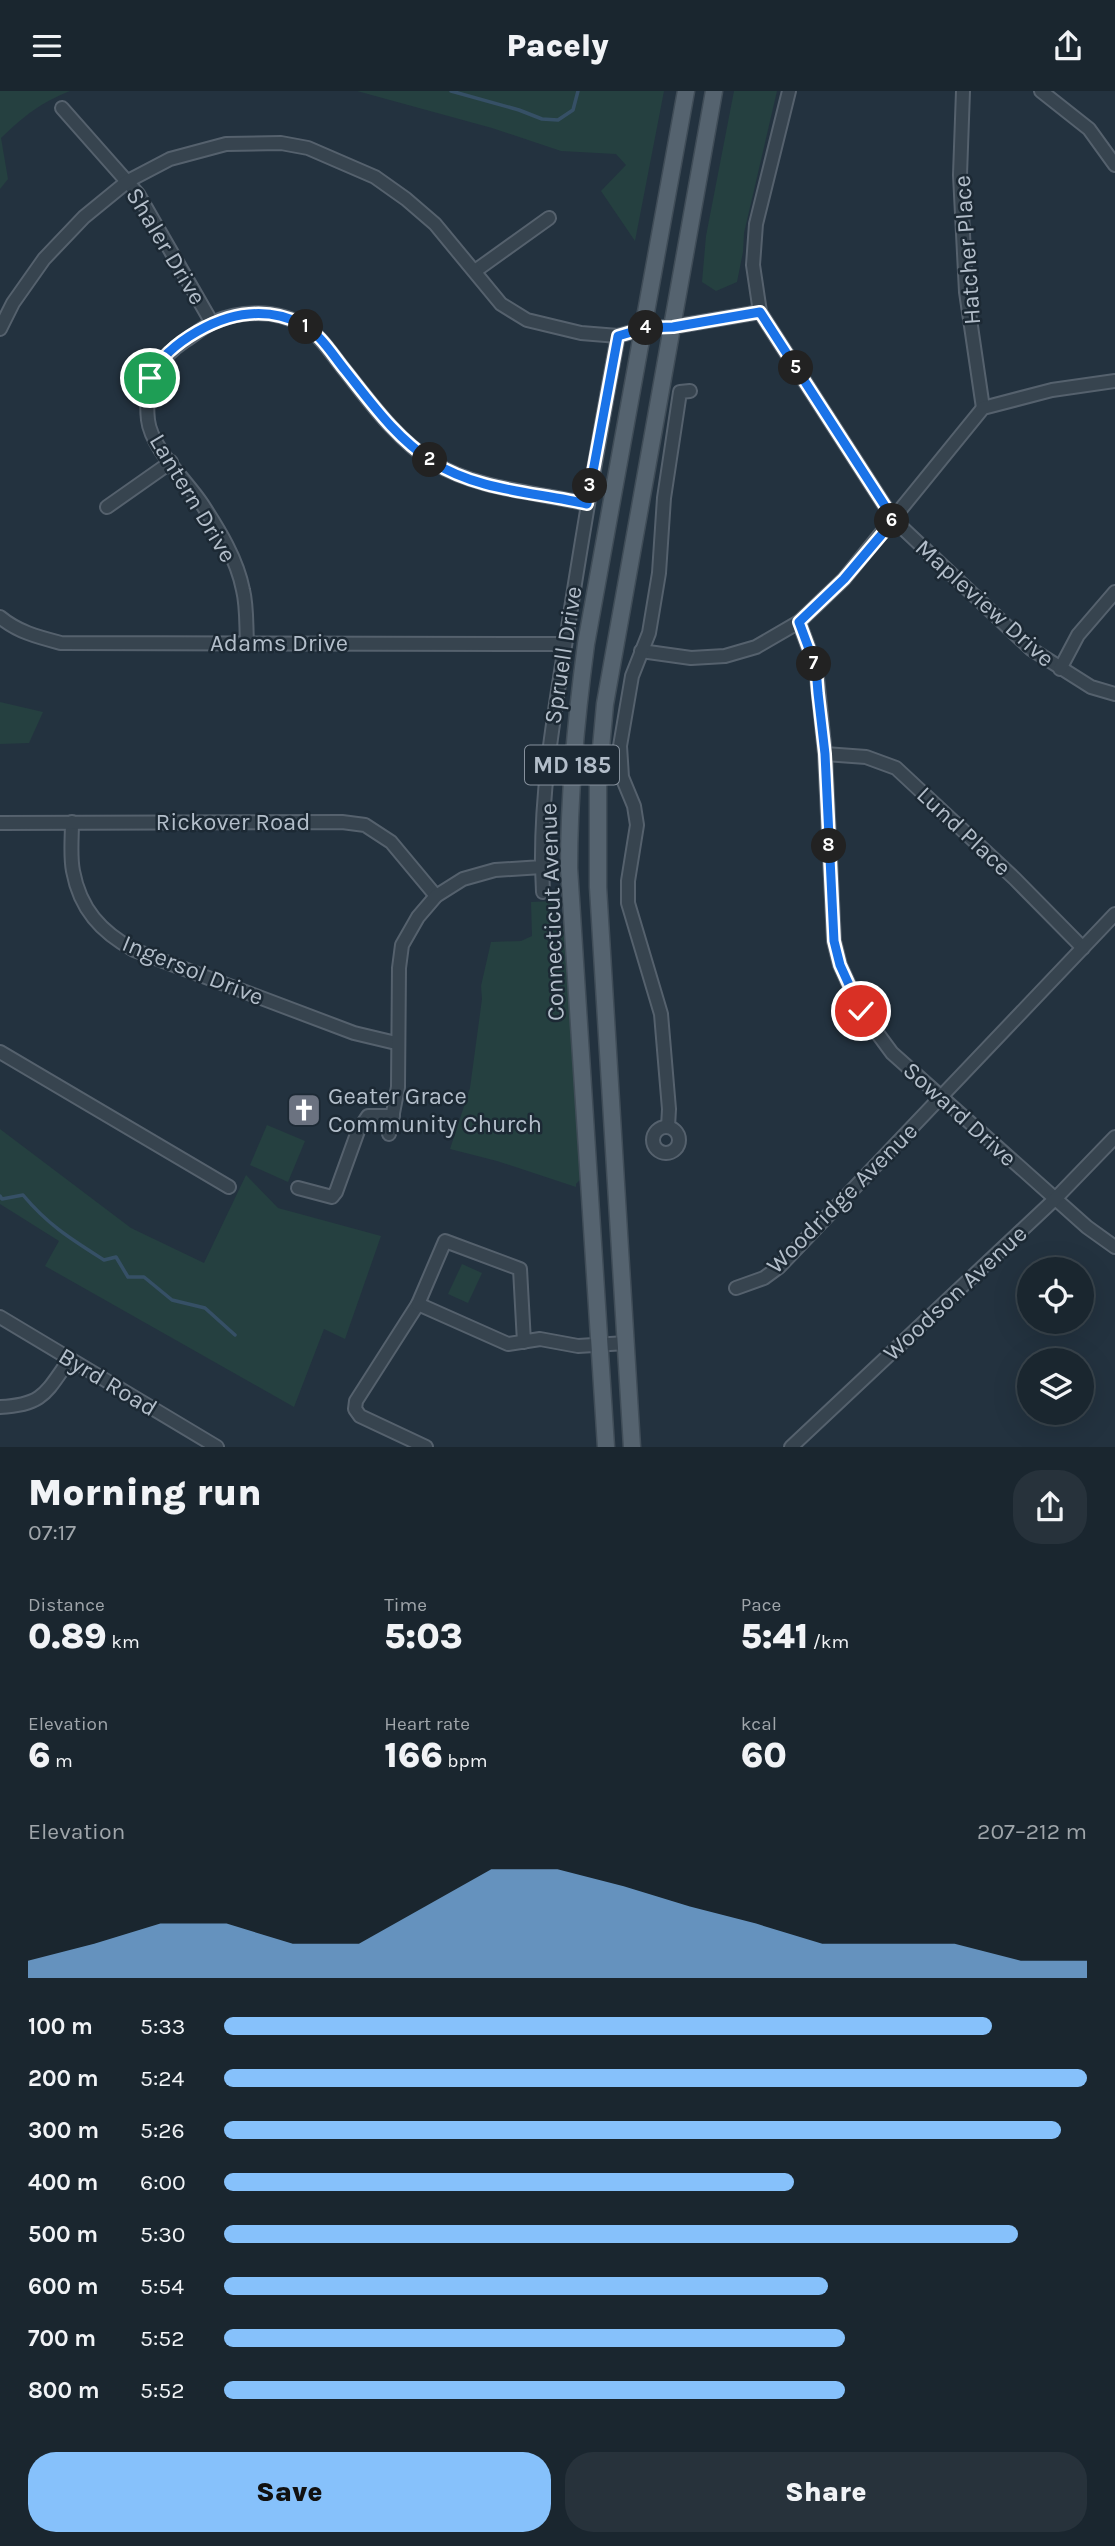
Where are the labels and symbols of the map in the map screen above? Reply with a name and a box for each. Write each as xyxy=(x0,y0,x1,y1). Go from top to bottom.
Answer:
street label: Hatcher Place xyxy=(948,174,986,326)
street label: Shaler Drive xyxy=(120,182,212,310)
pin: 1 xyxy=(288,309,324,345)
pin: 4 xyxy=(628,310,664,345)
pin xyxy=(120,348,180,408)
pin: 5 xyxy=(778,351,814,385)
street label: Lantern Drive xyxy=(144,429,242,567)
pin: 2 xyxy=(412,443,448,477)
pin: 3 xyxy=(572,469,608,503)
pin: 6 xyxy=(874,503,910,539)
street label: Mapleview Drive xyxy=(910,533,1060,673)
street label: Spruell Drive xyxy=(538,584,588,726)
street label: Adams Drive xyxy=(210,629,348,657)
pin: 7 xyxy=(796,647,832,681)
road number: MD 185 xyxy=(525,745,619,785)
street label: Lund Place xyxy=(911,780,1017,882)
street label: Connecticut Avenue xyxy=(534,802,570,1022)
street label: Rickover Road xyxy=(156,808,310,836)
pin: 8 xyxy=(812,829,846,863)
street label: Ingersol Drive xyxy=(118,929,268,1011)
pin xyxy=(831,981,891,1041)
street label: Soward Drive xyxy=(898,1056,1022,1172)
place label: Geater Grace Community Church xyxy=(328,1082,542,1138)
church icon: Geater Grace Community Church xyxy=(285,1091,323,1129)
street label: Woodridge Avenue xyxy=(761,1117,923,1279)
street label: Woodson Avenue xyxy=(877,1219,1033,1367)
street label: Byrd Road xyxy=(54,1342,162,1422)

